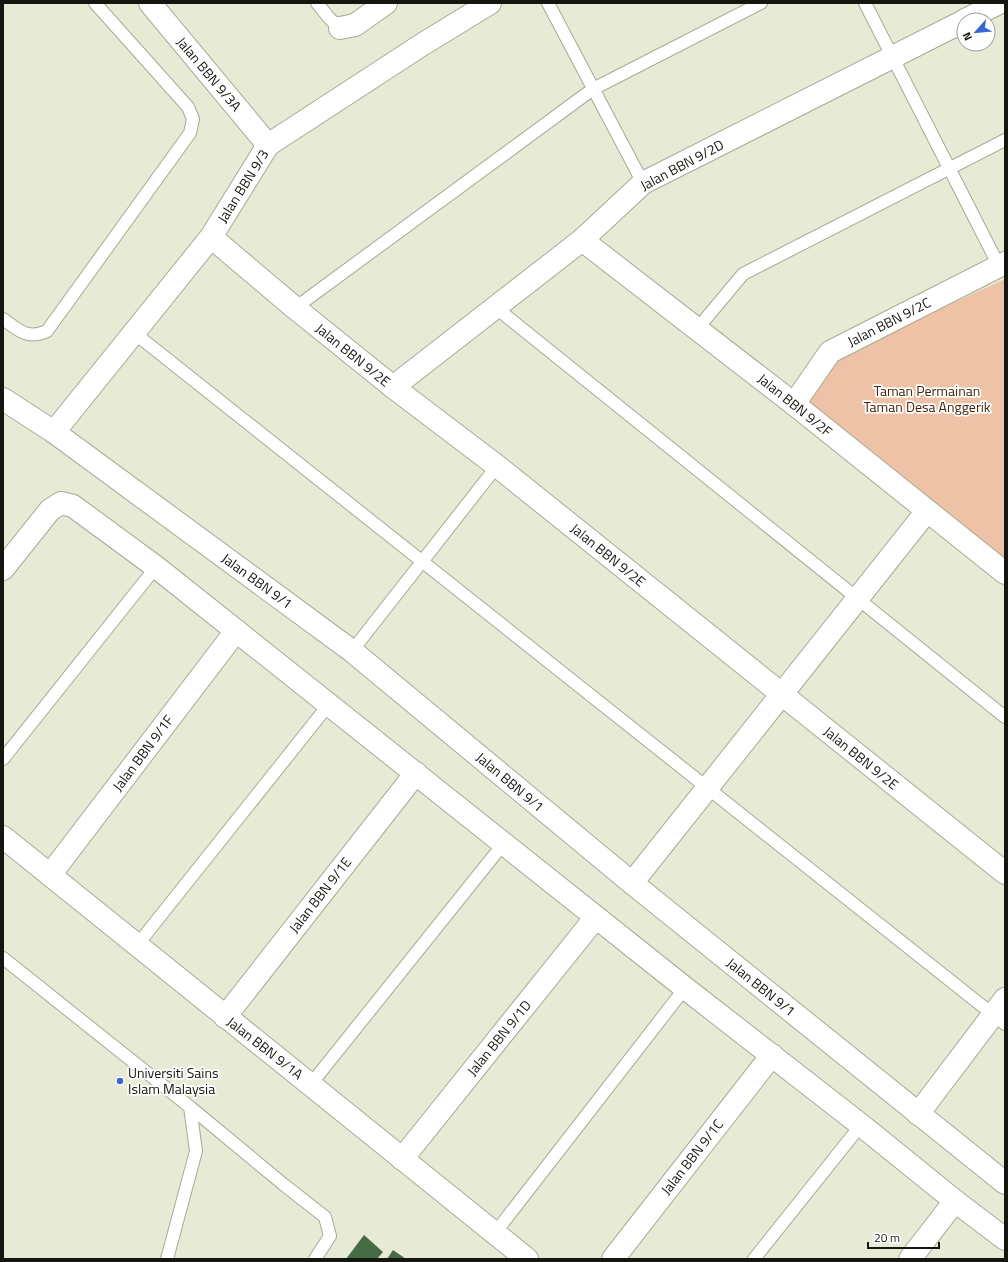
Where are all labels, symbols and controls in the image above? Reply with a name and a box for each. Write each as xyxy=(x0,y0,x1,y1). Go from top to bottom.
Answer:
north arrow xyxy=(956,12,996,52)
text: N xyxy=(958,30,976,44)
street label: Jalan BBN 9/3A xyxy=(172,32,247,116)
street label: Jalan BBN 9/2D xyxy=(636,134,727,195)
street label: Jalan BBN 9/3 xyxy=(212,145,274,227)
street label: Jalan BBN 9/2C xyxy=(844,291,934,352)
street label: Jalan BBN 9/2E xyxy=(311,318,395,392)
street label: Jalan BBN 9/2F xyxy=(754,368,837,441)
park label: Taman Permainan Taman Desa Anggerik xyxy=(863,380,991,417)
street label: Jalan BBN 9/2E xyxy=(566,518,650,592)
street label: Jalan BBN 9/1 xyxy=(217,548,297,614)
street label: Jalan BBN 9/1F xyxy=(107,710,178,795)
street label: Jalan BBN 9/2E xyxy=(819,721,903,795)
street label: Jalan BBN 9/1 xyxy=(472,747,549,816)
street label: Jalan BBN 9/1E xyxy=(283,852,356,937)
street label: Jalan BBN 9/1 xyxy=(722,952,800,1021)
street label: Jalan BBN 9/1D xyxy=(461,995,536,1080)
street label: Jalan BBN 9/1A xyxy=(223,1011,308,1084)
place label: Universiti Sains Islam Malaysia xyxy=(128,1062,218,1099)
marker: Universiti Sains Islam Malaysia xyxy=(115,1076,125,1086)
street label: Jalan BBN 9/1C xyxy=(655,1114,728,1199)
scale bar xyxy=(868,1224,939,1250)
text: 20 m xyxy=(874,1228,900,1247)

